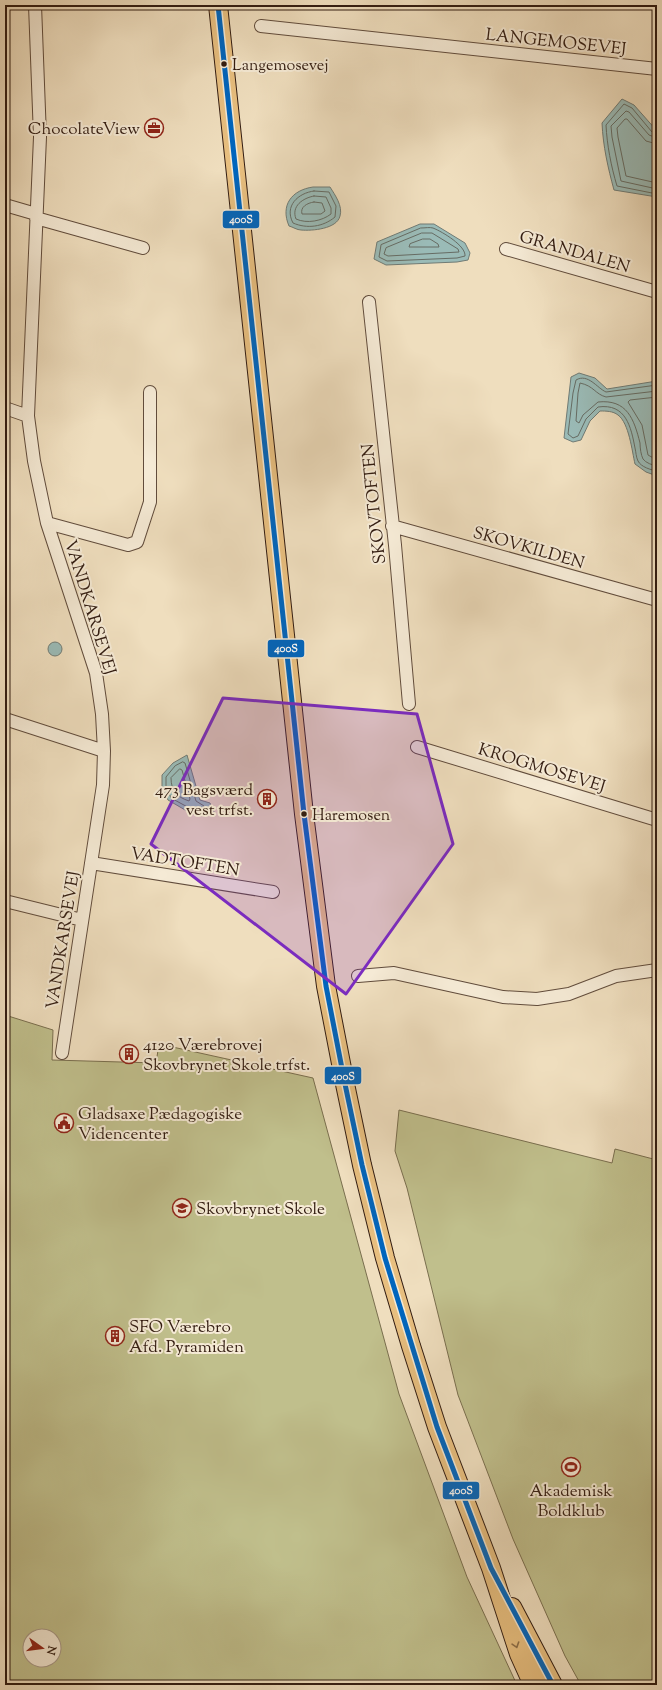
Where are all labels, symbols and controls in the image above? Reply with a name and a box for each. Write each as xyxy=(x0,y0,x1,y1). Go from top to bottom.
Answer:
street label: LANGEMOSEVEJ xyxy=(484,24,627,62)
place label: Langemosevej xyxy=(232,55,329,78)
marker: Langemosevej xyxy=(219,59,229,69)
office icon: ChocolateView xyxy=(143,117,165,139)
place label: ChocolateView xyxy=(28,118,140,142)
line badge: 400S xyxy=(222,210,260,229)
text: 400S xyxy=(228,212,253,228)
street label: GRANDALEN xyxy=(516,226,633,280)
street label: SKOVTOFTEN xyxy=(357,442,393,565)
street label: SKOVKILDEN xyxy=(470,522,587,576)
street label: VANDKARSEVEJ xyxy=(57,537,121,678)
line badge: 400S xyxy=(267,639,305,658)
text: 400S xyxy=(273,641,298,657)
street label: KROGMOSEVEJ xyxy=(475,738,608,800)
place label: 473 Bagsværd vest trfst. xyxy=(155,779,253,823)
building icon: 473 Bagsværd vest trfst. xyxy=(256,788,278,810)
place label: Haremosen xyxy=(312,805,391,828)
marker: Haremosen xyxy=(299,809,309,819)
street label: VADTOFTEN xyxy=(128,843,241,883)
street label: VANDKARSEVEJ xyxy=(41,869,87,1011)
place label: 4120 Værebrovej Skovbrynet Skole trfst. xyxy=(143,1034,310,1078)
building icon: 4120 Værebrovej Skovbrynet Skole trfst. xyxy=(118,1043,140,1065)
line badge: 400S xyxy=(324,1066,362,1085)
text: 400S xyxy=(330,1069,355,1085)
place label: Gladsaxe Pædagogiske Videncenter xyxy=(78,1103,242,1147)
public building icon: Gladsaxe Pædagogiske Videncenter xyxy=(53,1112,75,1134)
school or university icon: Skovbrynet Skole xyxy=(171,1197,193,1219)
place label: Skovbrynet Skole xyxy=(196,1198,325,1222)
place label: SFO Værebro Afd. Pyramiden xyxy=(129,1316,244,1360)
building icon: SFO Værebro Afd. Pyramiden xyxy=(104,1325,126,1347)
sports icon: Akademisk Boldklub xyxy=(560,1456,582,1478)
place label: Akademisk Boldklub xyxy=(530,1480,612,1524)
line badge: 400S xyxy=(442,1481,480,1500)
text: 400S xyxy=(448,1483,473,1499)
north arrow xyxy=(22,1628,62,1668)
one-way arrow xyxy=(511,1641,520,1648)
text: N xyxy=(42,1643,60,1657)

